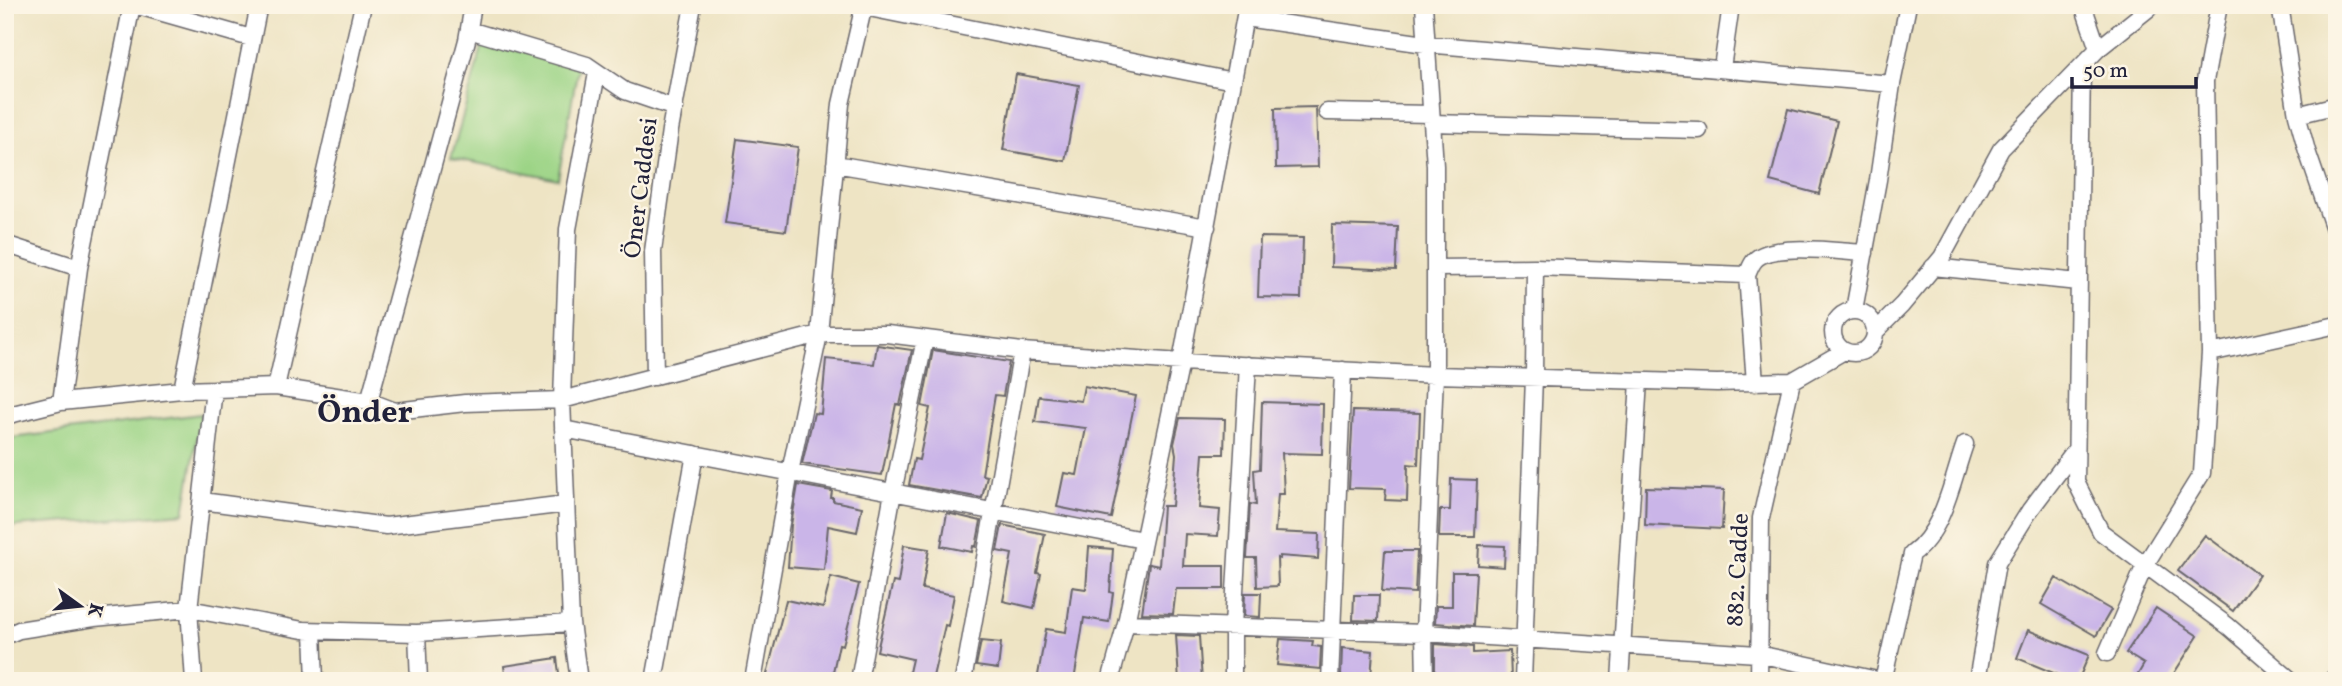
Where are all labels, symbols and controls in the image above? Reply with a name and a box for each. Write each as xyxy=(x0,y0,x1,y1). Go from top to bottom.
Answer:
scale bar xyxy=(2072,46,2197,90)
text: 50 m xyxy=(2083,57,2128,86)
street label: Öner Caddesi xyxy=(616,116,668,260)
district label: Önder xyxy=(317,392,413,436)
street label: 882. Cadde xyxy=(1719,512,1759,628)
north arrow xyxy=(46,570,116,640)
text: K xyxy=(80,600,109,620)

